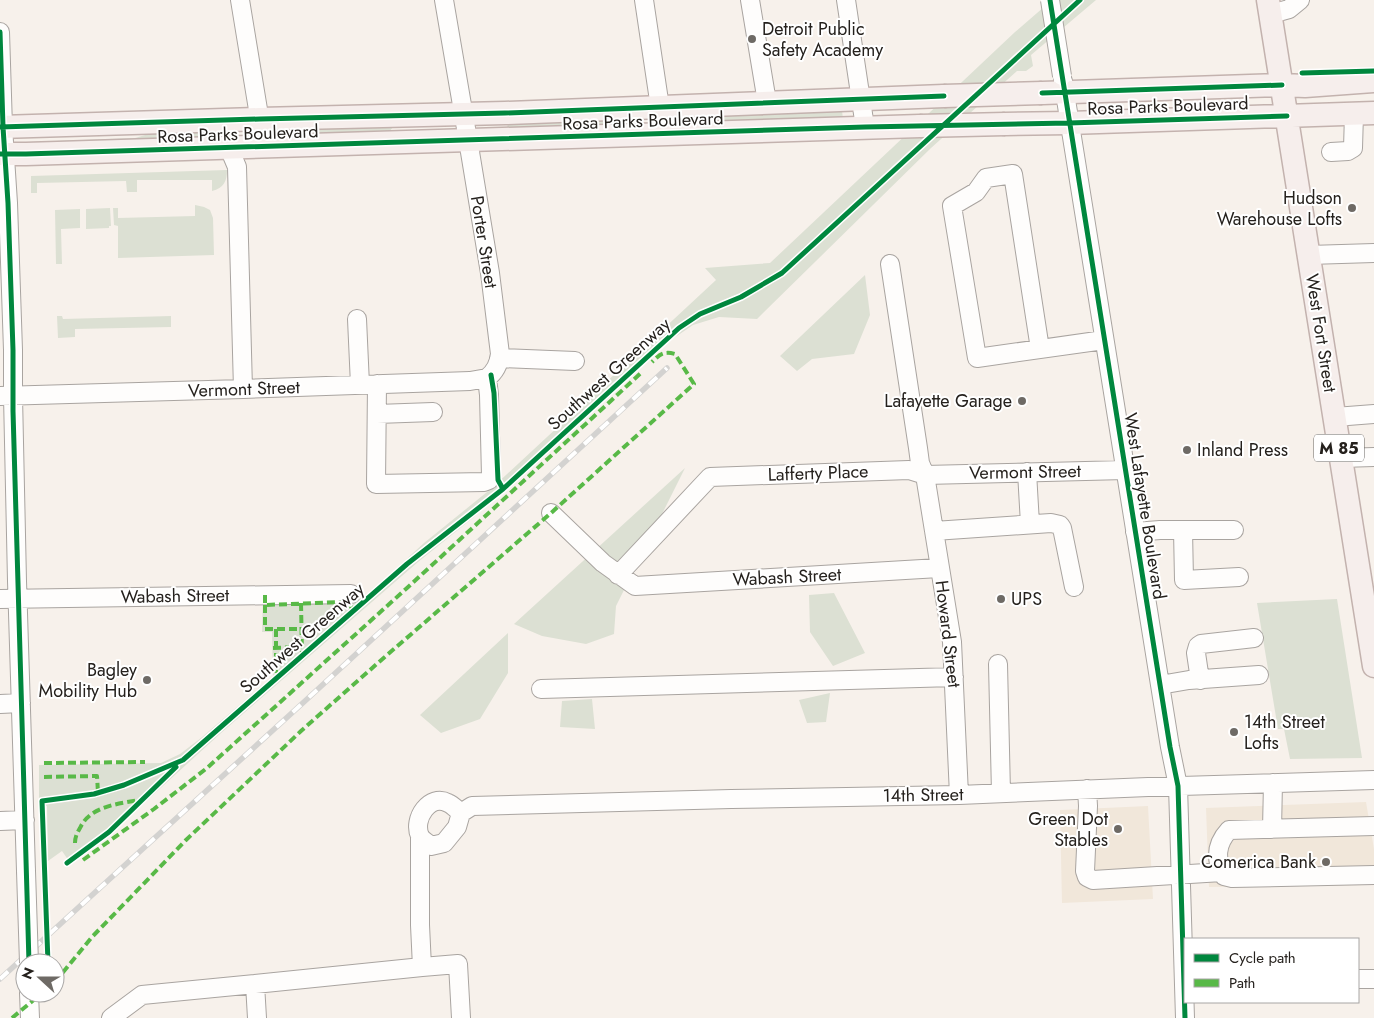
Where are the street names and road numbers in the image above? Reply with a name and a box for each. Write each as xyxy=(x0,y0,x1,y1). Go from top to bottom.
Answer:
street label: Rosa Parks Boulevard xyxy=(1087,90,1249,122)
street label: Rosa Parks Boulevard xyxy=(562,105,724,137)
street label: Rosa Parks Boulevard xyxy=(157,118,319,150)
street label: Porter Street xyxy=(464,194,504,291)
street label: West Fort Street xyxy=(1299,272,1343,395)
street label: Southwest Greenway xyxy=(542,312,676,436)
street label: Vermont Street xyxy=(188,374,301,404)
street label: West Lafayette Boulevard xyxy=(1117,411,1173,601)
road number: M 85 xyxy=(1314,434,1364,462)
street label: Lafferty Place xyxy=(767,458,869,488)
street label: Vermont Street xyxy=(969,458,1082,486)
street label: Wabash Street xyxy=(732,561,843,593)
street label: Southwest Greenway xyxy=(234,576,370,699)
street label: Howard Street xyxy=(929,579,968,690)
street label: Wabash Street xyxy=(120,582,230,610)
street label: 14th Street xyxy=(882,781,964,809)

